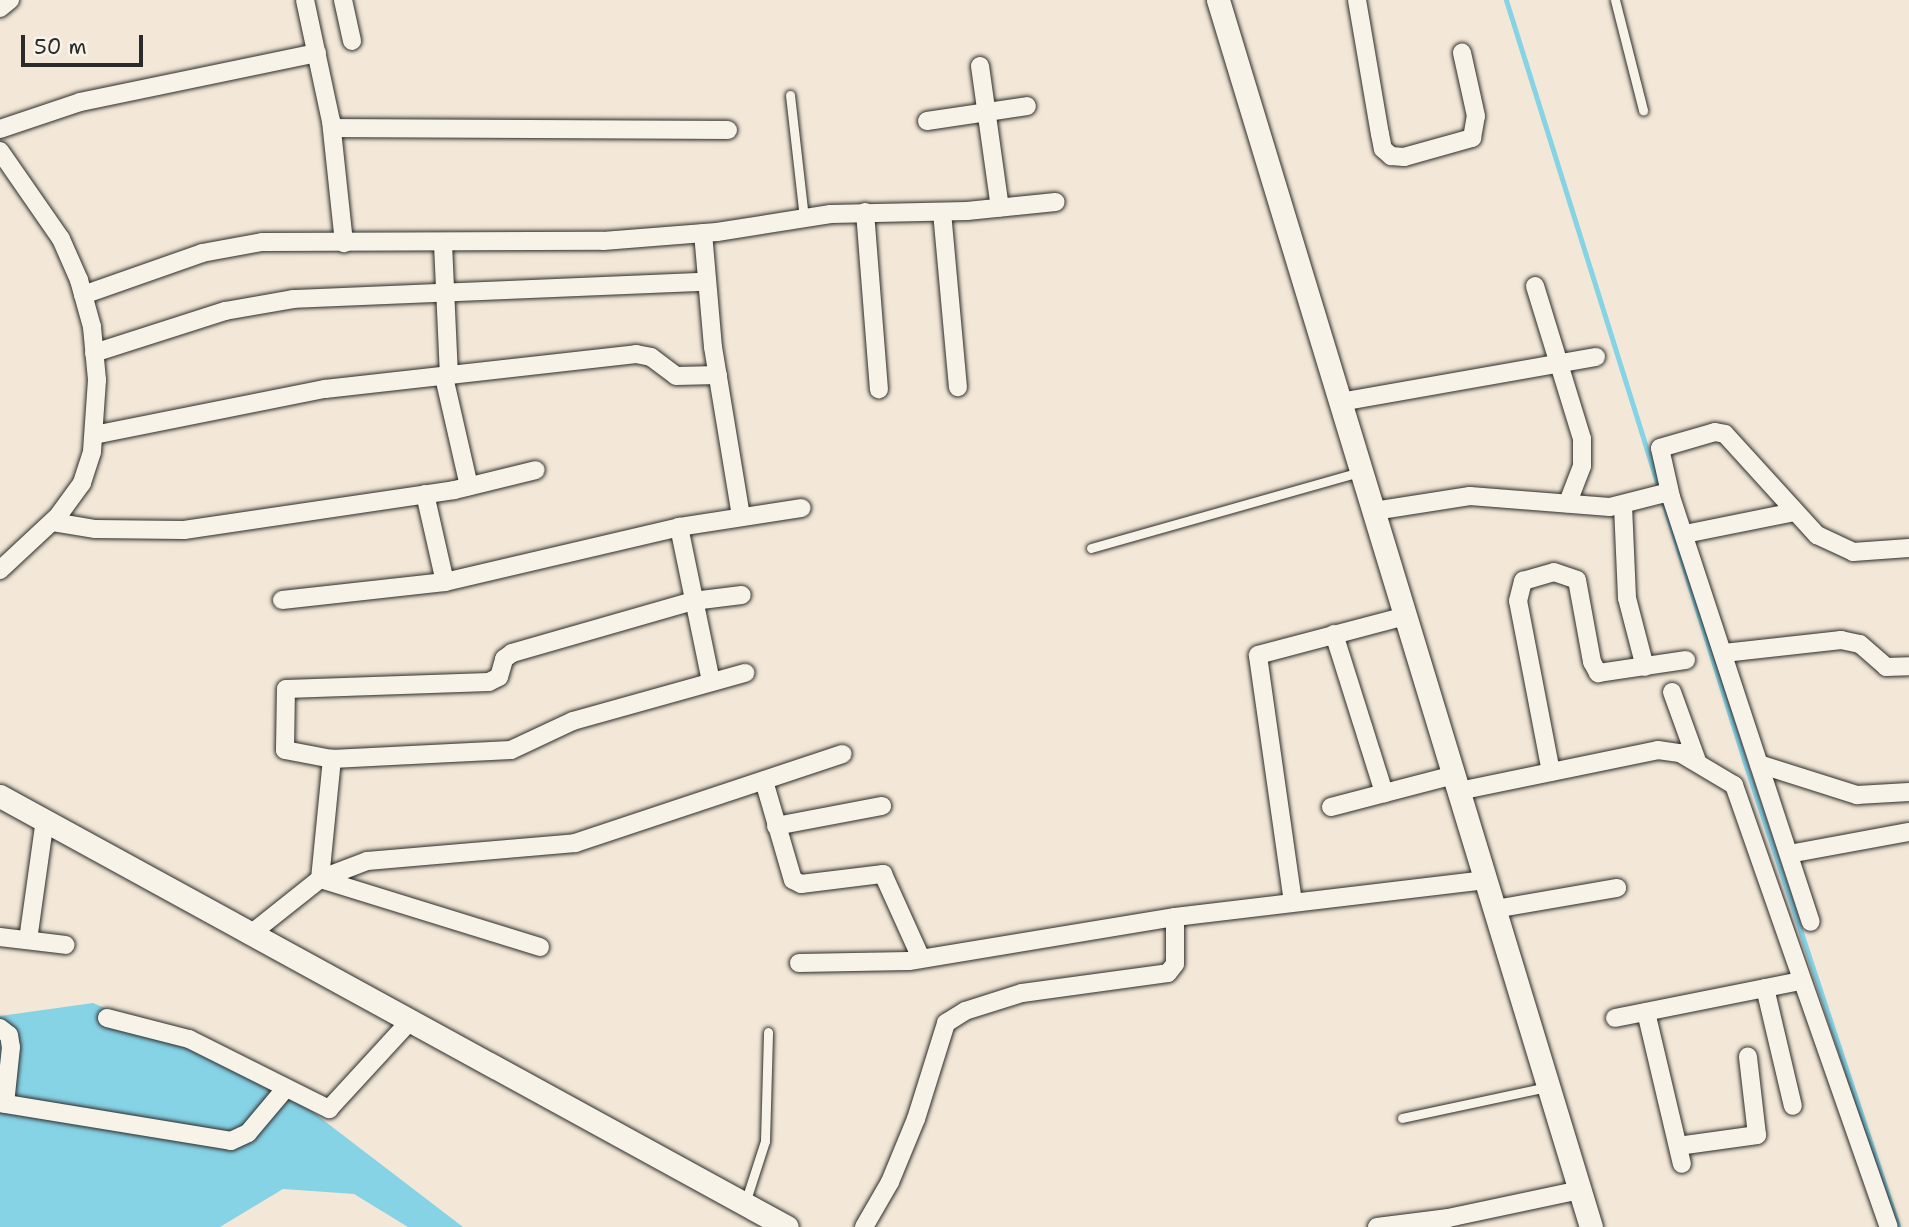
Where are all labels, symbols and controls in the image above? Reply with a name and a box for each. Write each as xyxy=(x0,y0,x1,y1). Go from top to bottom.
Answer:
scale bar xyxy=(24,21,147,65)
text: 50 m xyxy=(34,33,87,61)

